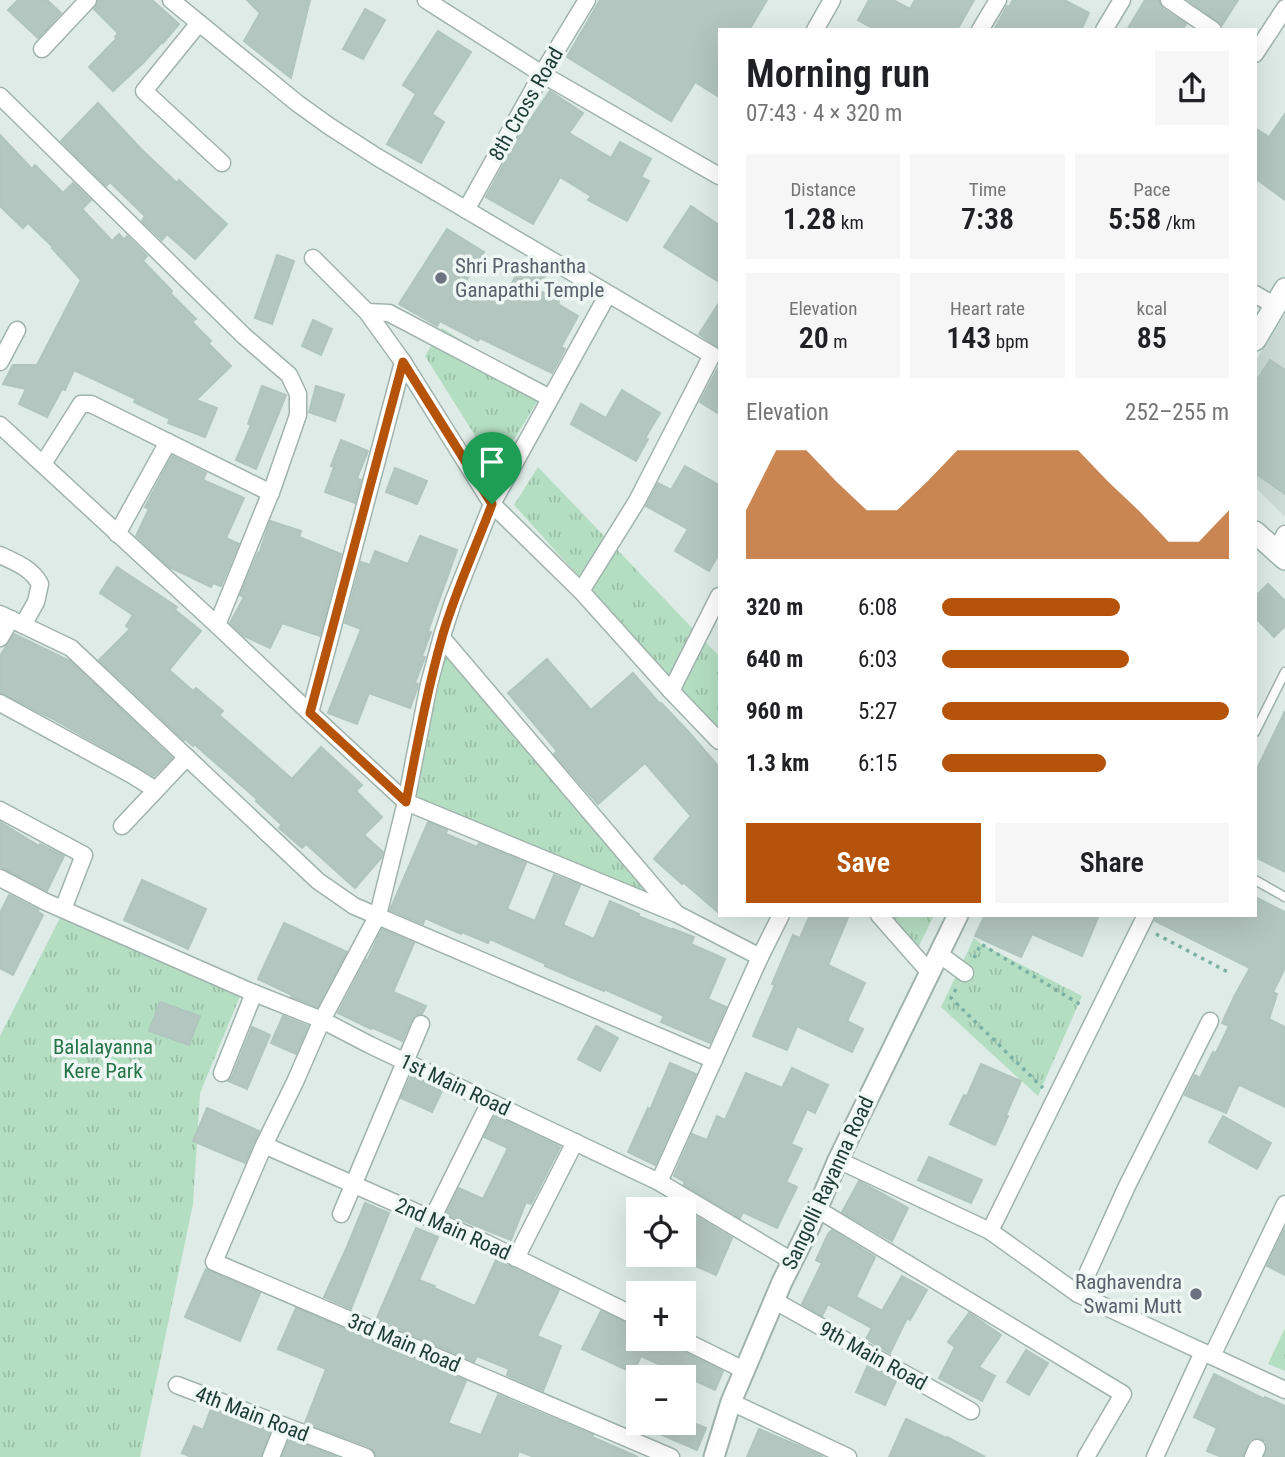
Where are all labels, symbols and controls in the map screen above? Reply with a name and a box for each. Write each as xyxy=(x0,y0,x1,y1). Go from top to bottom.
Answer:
street label: 8th Cross Road xyxy=(484,43,568,165)
button: share xyxy=(1155,51,1229,125)
text: Morning run xyxy=(746,52,930,96)
text: 07:43 · 4 × 320 m xyxy=(746,100,902,127)
text: Distance xyxy=(790,178,856,201)
text: Time xyxy=(969,178,1006,201)
text: Pace xyxy=(1133,178,1170,201)
text: 1.28 xyxy=(783,201,836,236)
text: 7:38 xyxy=(961,201,1014,236)
text: 5:58 xyxy=(1108,201,1161,236)
text: km xyxy=(836,211,864,234)
text: /km xyxy=(1161,211,1196,234)
place label: Shri Prashantha Ganapathi Temple xyxy=(455,254,604,302)
marker: Shri Prashantha Ganapathi Temple xyxy=(433,270,449,286)
text: Elevation xyxy=(789,297,857,320)
text: Heart rate xyxy=(950,297,1025,320)
text: kcal xyxy=(1137,297,1167,320)
text: 20 xyxy=(799,320,829,355)
text: 143 xyxy=(946,320,991,355)
text: 85 xyxy=(1137,320,1167,355)
text: m xyxy=(829,330,848,353)
text: bpm xyxy=(991,330,1029,353)
text: Elevation xyxy=(746,399,829,426)
text: 252–255 m xyxy=(1125,399,1229,426)
pin xyxy=(462,432,522,504)
icon: arrive xyxy=(473,443,511,481)
text: 320 m xyxy=(746,594,803,621)
text: 6:08 xyxy=(858,594,897,621)
text: 640 m xyxy=(746,646,803,673)
text: 6:03 xyxy=(858,646,897,673)
text: 960 m xyxy=(746,698,803,725)
text: 5:27 xyxy=(858,698,897,725)
text: 1.3 km xyxy=(746,750,809,777)
text: 6:15 xyxy=(858,750,897,777)
button: Save xyxy=(746,823,981,903)
button: Share xyxy=(995,823,1229,903)
park label: Balalayanna Kere Park xyxy=(53,1035,153,1083)
street label: 1st Main Road xyxy=(396,1049,514,1121)
street label: Sangolli Rayanna Road xyxy=(777,1093,879,1273)
street label: 2nd Main Road xyxy=(392,1193,514,1265)
map controls xyxy=(626,1197,696,1435)
button: locate xyxy=(626,1197,696,1267)
place label: Raghavendra Swami Mutt xyxy=(1075,1270,1182,1318)
button: + xyxy=(626,1281,696,1351)
marker: Raghavendra Swami Mutt xyxy=(1188,1286,1204,1302)
street label: 3rd Main Road xyxy=(344,1309,464,1377)
street label: 9th Main Road xyxy=(815,1317,931,1395)
button: − xyxy=(626,1365,696,1435)
street label: 4th Main Road xyxy=(192,1381,312,1447)

